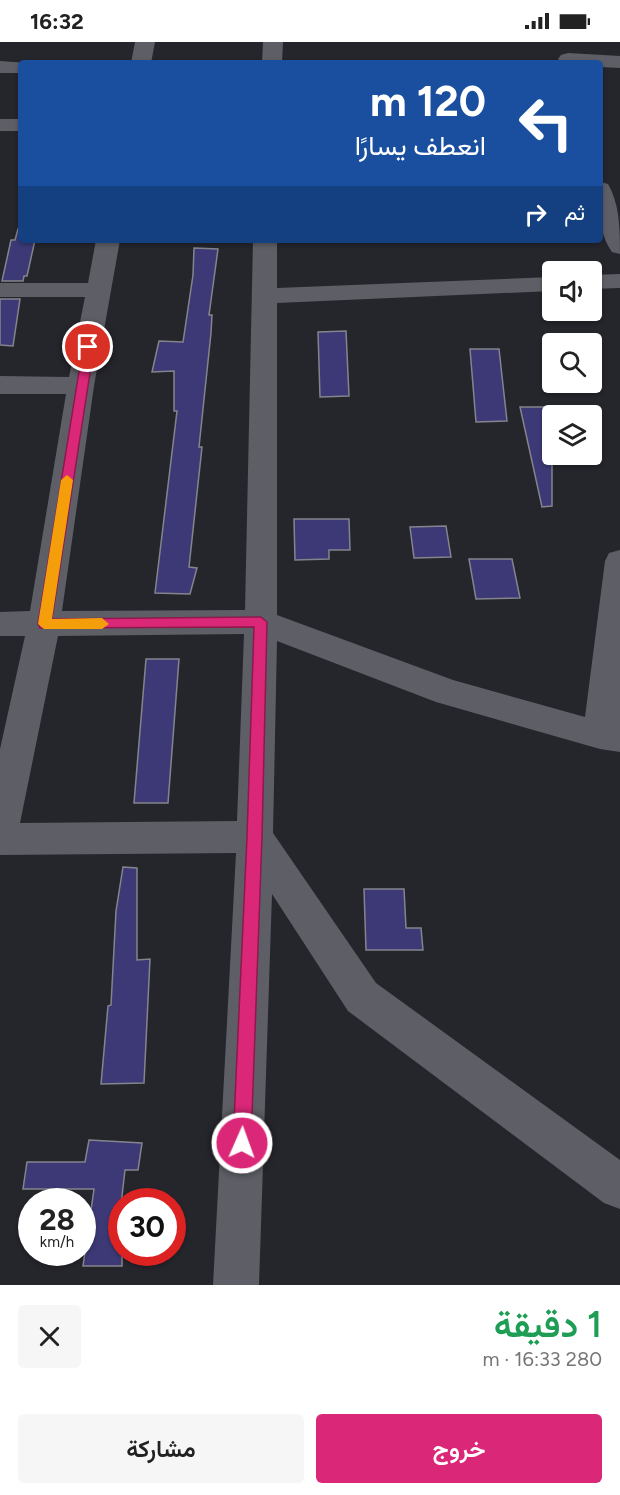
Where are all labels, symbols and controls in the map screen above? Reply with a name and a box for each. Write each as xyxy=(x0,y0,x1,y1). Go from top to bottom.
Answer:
text: 16:32 xyxy=(30,8,84,35)
text: 120 m xyxy=(370,76,486,127)
icon: left xyxy=(507,84,585,162)
text: انعطف يسارًا xyxy=(355,129,486,162)
icon: right xyxy=(519,198,552,231)
text: ثم xyxy=(564,199,585,226)
map controls xyxy=(542,261,602,465)
button: sound xyxy=(542,261,602,321)
pin xyxy=(62,321,113,372)
icon: arrive xyxy=(71,330,104,363)
button: search xyxy=(542,333,602,393)
button: layers xyxy=(542,405,602,465)
position arrow xyxy=(210,1111,274,1175)
speed limit sign: 30 xyxy=(108,1188,186,1266)
text: 28 xyxy=(39,1201,75,1238)
text: km/h xyxy=(40,1233,74,1251)
text: 1 دقيقة xyxy=(494,1303,602,1346)
button: close xyxy=(18,1305,81,1368)
text: 280 m · 16:33 xyxy=(482,1347,602,1371)
button: مشاركة xyxy=(18,1414,304,1483)
button: خروج xyxy=(316,1414,602,1483)

